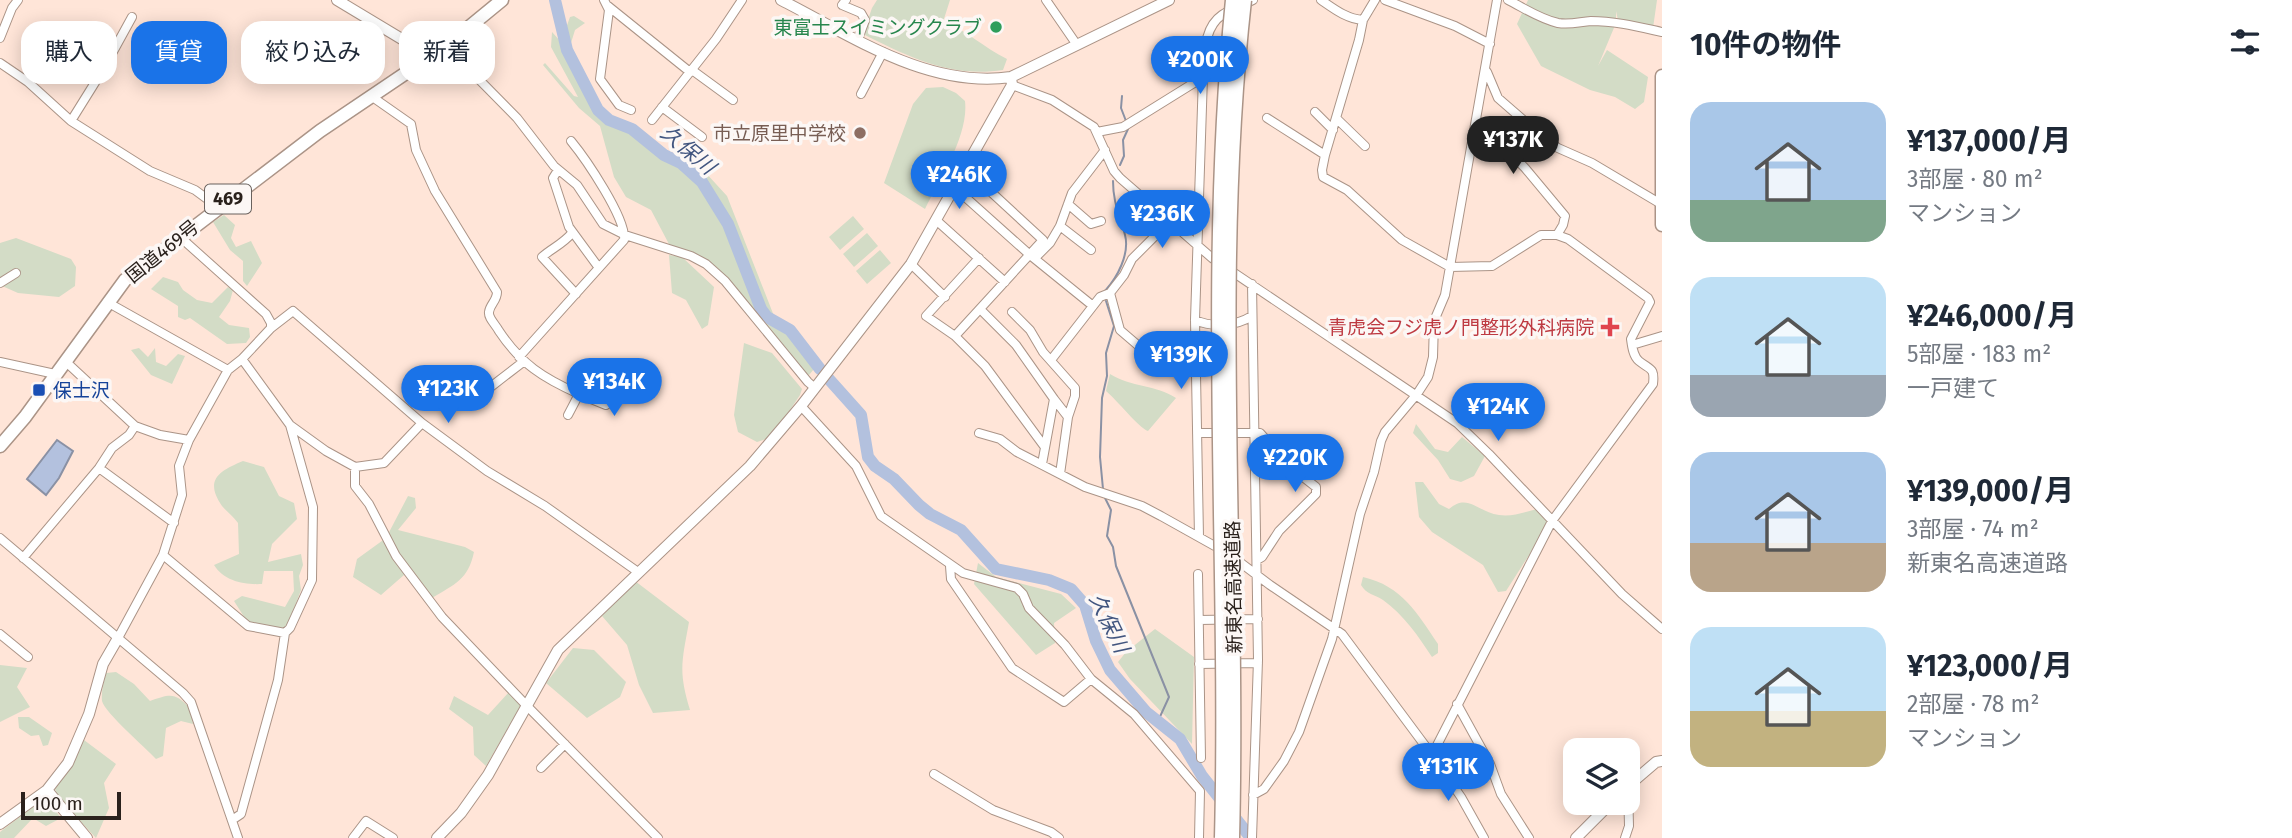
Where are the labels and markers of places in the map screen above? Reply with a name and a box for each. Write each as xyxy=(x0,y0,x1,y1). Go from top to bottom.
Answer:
place label: 東富士スイミングクラブ xyxy=(773,16,982,39)
marker: 東富士スイミングクラブ xyxy=(988,19,1004,35)
pin: ¥200K xyxy=(1151,36,1249,96)
pin: ¥137K xyxy=(1464,116,1562,176)
place label: 市立原里中学校 xyxy=(713,122,846,145)
marker: 市立原里中学校 xyxy=(852,125,868,141)
pin: ¥246K xyxy=(910,152,1008,211)
pin: ¥236K xyxy=(1113,190,1211,250)
place label: 青虎会フジ虎ノ門整形外科病院 xyxy=(1328,316,1594,339)
marker: 青虎会フジ虎ノ門整形外科病院 xyxy=(1600,317,1620,337)
pin: ¥139K xyxy=(1132,332,1230,391)
pin: ¥134K xyxy=(565,358,663,418)
pin: ¥123K xyxy=(399,366,497,425)
place label: 保士沢 xyxy=(53,379,110,402)
marker: 保士沢 xyxy=(31,382,47,398)
pin: ¥124K xyxy=(1449,384,1547,443)
pin: ¥220K xyxy=(1246,434,1344,494)
pin: ¥131K xyxy=(1399,744,1497,803)

